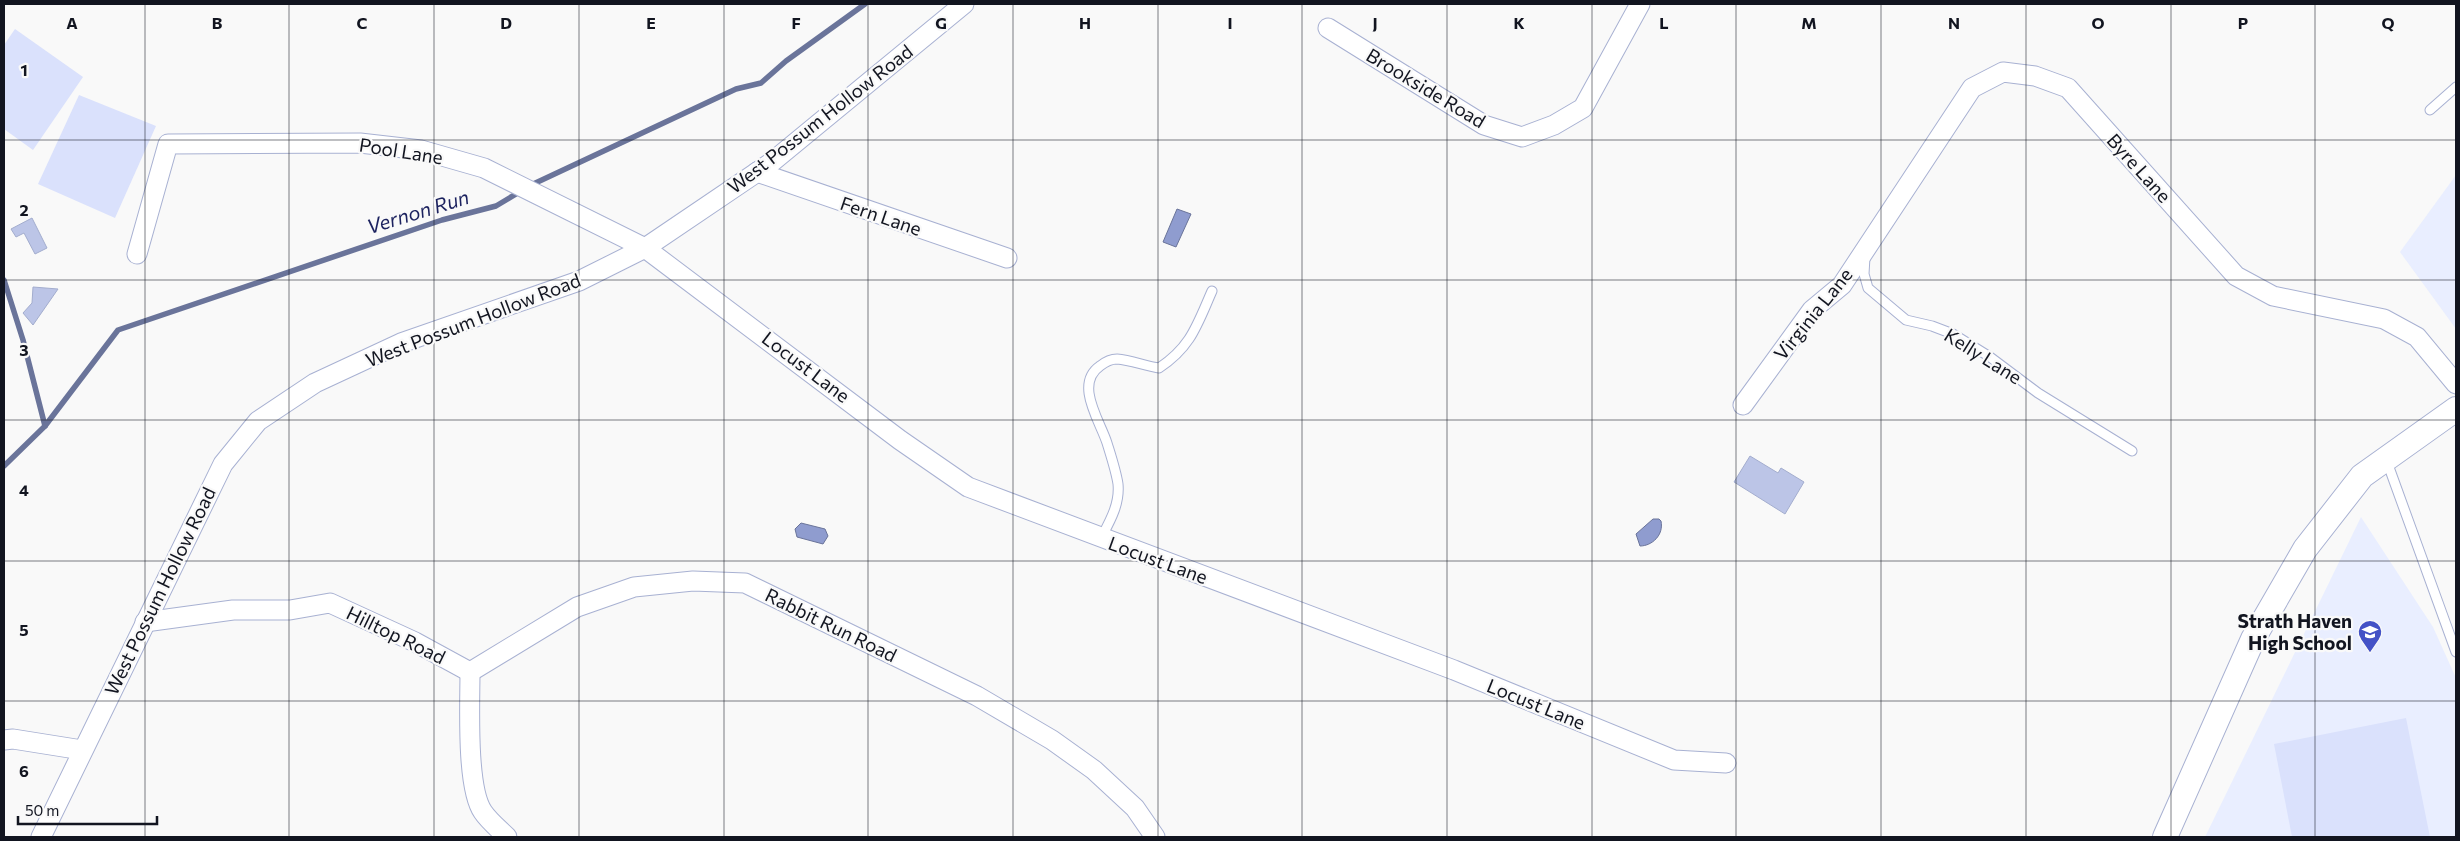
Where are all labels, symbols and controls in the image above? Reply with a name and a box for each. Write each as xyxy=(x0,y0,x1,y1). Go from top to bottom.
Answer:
text: A xyxy=(66,13,78,32)
text: B xyxy=(212,13,223,32)
text: C xyxy=(357,13,368,32)
text: D xyxy=(500,13,512,32)
text: E xyxy=(646,13,656,32)
text: F xyxy=(791,13,801,32)
text: G xyxy=(935,13,947,32)
text: H xyxy=(1079,13,1091,32)
text: I xyxy=(1227,13,1233,32)
text: J xyxy=(1372,13,1378,32)
text: K xyxy=(1513,13,1525,32)
text: L xyxy=(1659,13,1669,32)
text: M xyxy=(1801,13,1817,32)
text: N xyxy=(1948,13,1960,32)
text: O xyxy=(2091,13,2105,32)
text: P xyxy=(2238,13,2248,32)
text: Q xyxy=(2381,13,2395,32)
street label: West Possum Hollow Road xyxy=(723,39,917,198)
street label: Brookside Road xyxy=(1362,43,1490,132)
text: 1 xyxy=(20,60,28,79)
street label: Byre Lane xyxy=(2103,129,2176,207)
street label: Pool Lane xyxy=(358,133,445,168)
water label: Vernon Run xyxy=(364,184,472,238)
street label: Fern Lane xyxy=(838,191,925,240)
text: 2 xyxy=(19,200,29,219)
street label: Virginia Lane xyxy=(1769,263,1857,364)
street label: West Possum Hollow Road xyxy=(362,268,584,371)
street label: Kelly Lane xyxy=(1940,323,2026,388)
street label: Locust Lane xyxy=(758,326,855,407)
text: 3 xyxy=(19,340,29,359)
text: 4 xyxy=(19,480,29,499)
street label: West Possum Hollow Road xyxy=(99,483,220,698)
street label: Locust Lane xyxy=(1105,531,1211,588)
street label: Rabbit Run Road xyxy=(762,583,901,666)
street label: Hilltop Road xyxy=(343,601,449,668)
place label: Strath Haven High School xyxy=(2238,609,2352,654)
school or university icon: Strath Haven High School xyxy=(2357,619,2383,653)
text: 5 xyxy=(19,620,29,639)
street label: Locust Lane xyxy=(1484,673,1589,734)
text: 6 xyxy=(19,761,29,780)
scale bar xyxy=(18,794,156,826)
text: 50 m xyxy=(25,801,59,819)

